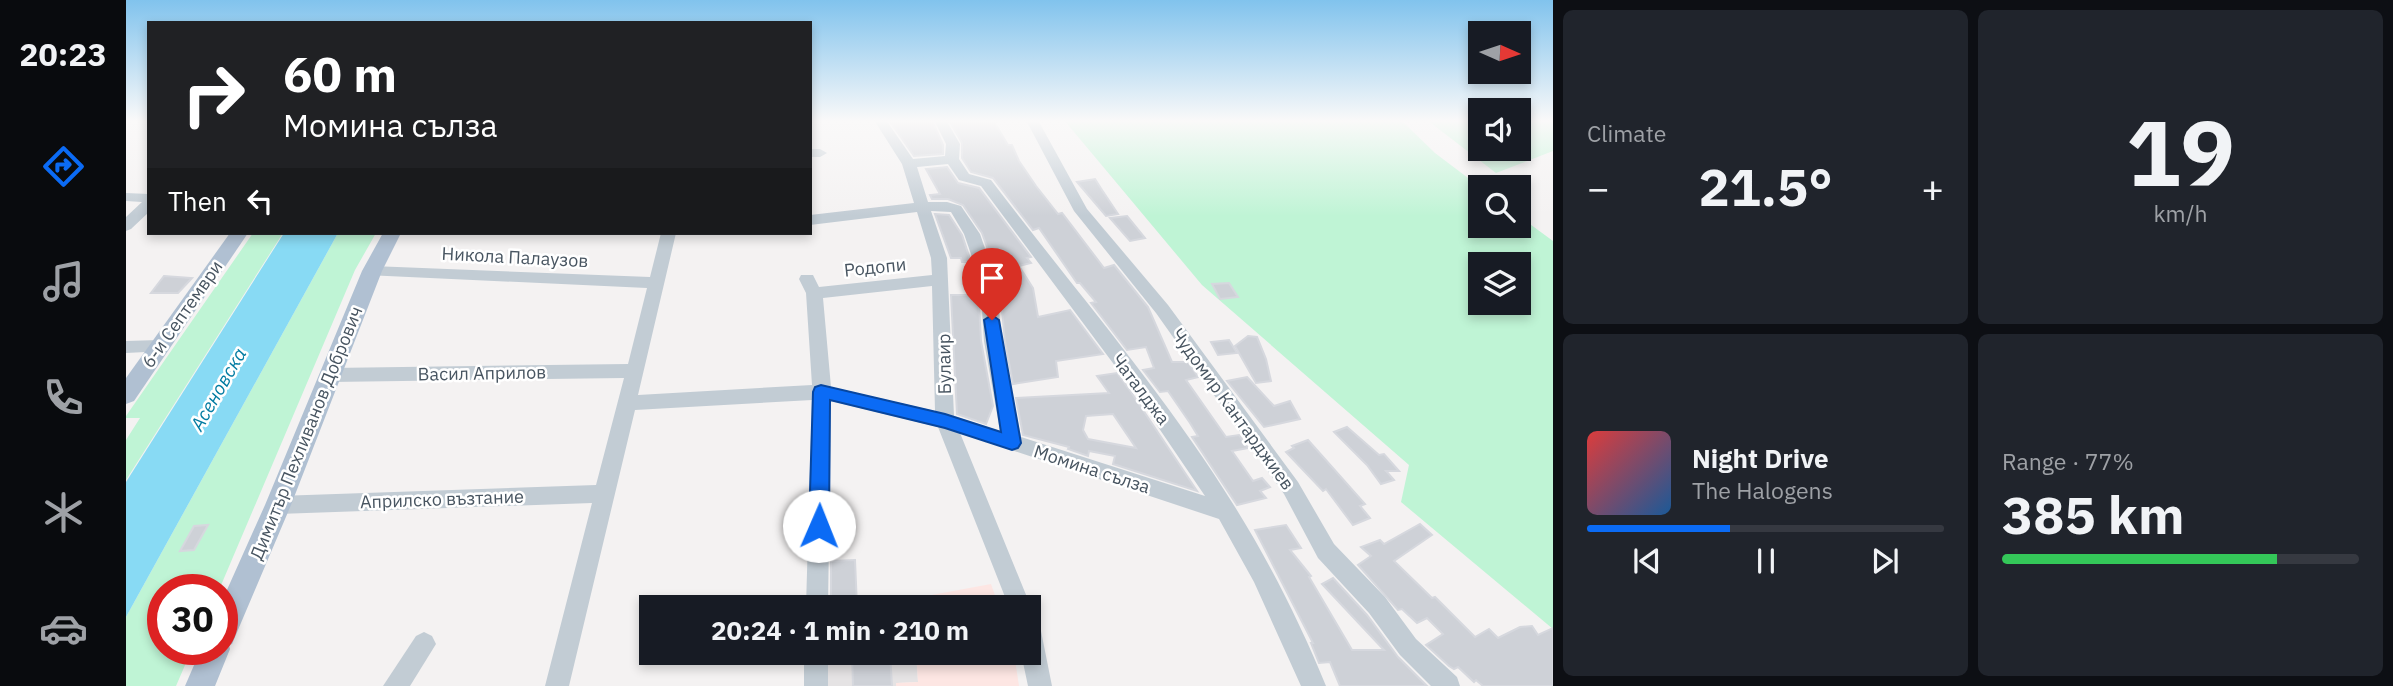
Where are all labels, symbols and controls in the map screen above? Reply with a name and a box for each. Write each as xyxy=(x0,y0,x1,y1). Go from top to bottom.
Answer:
north arrow xyxy=(1468,21,1531,84)
map controls xyxy=(1468,21,1531,315)
text: 20:23 xyxy=(19,33,107,75)
text: 60 m xyxy=(283,42,397,105)
icon: right xyxy=(168,49,259,140)
text: 19 xyxy=(2126,93,2235,211)
button: sound xyxy=(1468,98,1531,161)
text: Момина сълза xyxy=(283,104,498,146)
text: Climate xyxy=(1587,118,1666,148)
icon: directions xyxy=(39,142,88,191)
text: 21.5° xyxy=(1698,153,1833,220)
text: − xyxy=(1587,163,1610,212)
text: + xyxy=(1921,163,1944,212)
button: search xyxy=(1468,175,1531,238)
icon: left xyxy=(241,182,279,220)
text: Then xyxy=(168,184,227,218)
text: km/h xyxy=(2153,198,2208,228)
street label: Никола Палаузов xyxy=(441,242,589,272)
pin xyxy=(962,248,1022,320)
street label: Родопи xyxy=(843,252,907,282)
button: layers xyxy=(1468,252,1531,315)
street label: 6-и Септември xyxy=(136,256,228,372)
icon: music xyxy=(39,257,88,306)
icon: arrive xyxy=(973,259,1011,297)
street label: Димитър Пехливанов Добрович xyxy=(244,303,368,563)
street label: Чудомир Кантарджиев xyxy=(1167,324,1299,494)
street label: Булаир xyxy=(932,333,956,395)
water label: Асеновска xyxy=(184,343,251,436)
street label: Чаталджа xyxy=(1107,349,1175,429)
street label: Васил Априлов xyxy=(418,360,546,386)
icon: phone xyxy=(39,373,88,422)
street label: Момина сълза xyxy=(1031,439,1153,499)
text: Night Drive xyxy=(1692,441,1829,475)
text: Range · 77% xyxy=(2002,446,2134,476)
text: The Halogens xyxy=(1692,475,1833,505)
text: 385 km xyxy=(2002,481,2184,548)
street label: Априлско възтание xyxy=(360,485,525,513)
icon: climate xyxy=(39,488,88,537)
position arrow xyxy=(782,489,856,563)
icon: previous xyxy=(1628,542,1666,580)
icon: pause xyxy=(1747,542,1785,580)
icon: next xyxy=(1866,542,1904,580)
speed limit sign: 30 xyxy=(147,574,238,665)
icon: car xyxy=(39,604,88,653)
text: 20:24 · 1 min · 210 m xyxy=(711,613,969,647)

